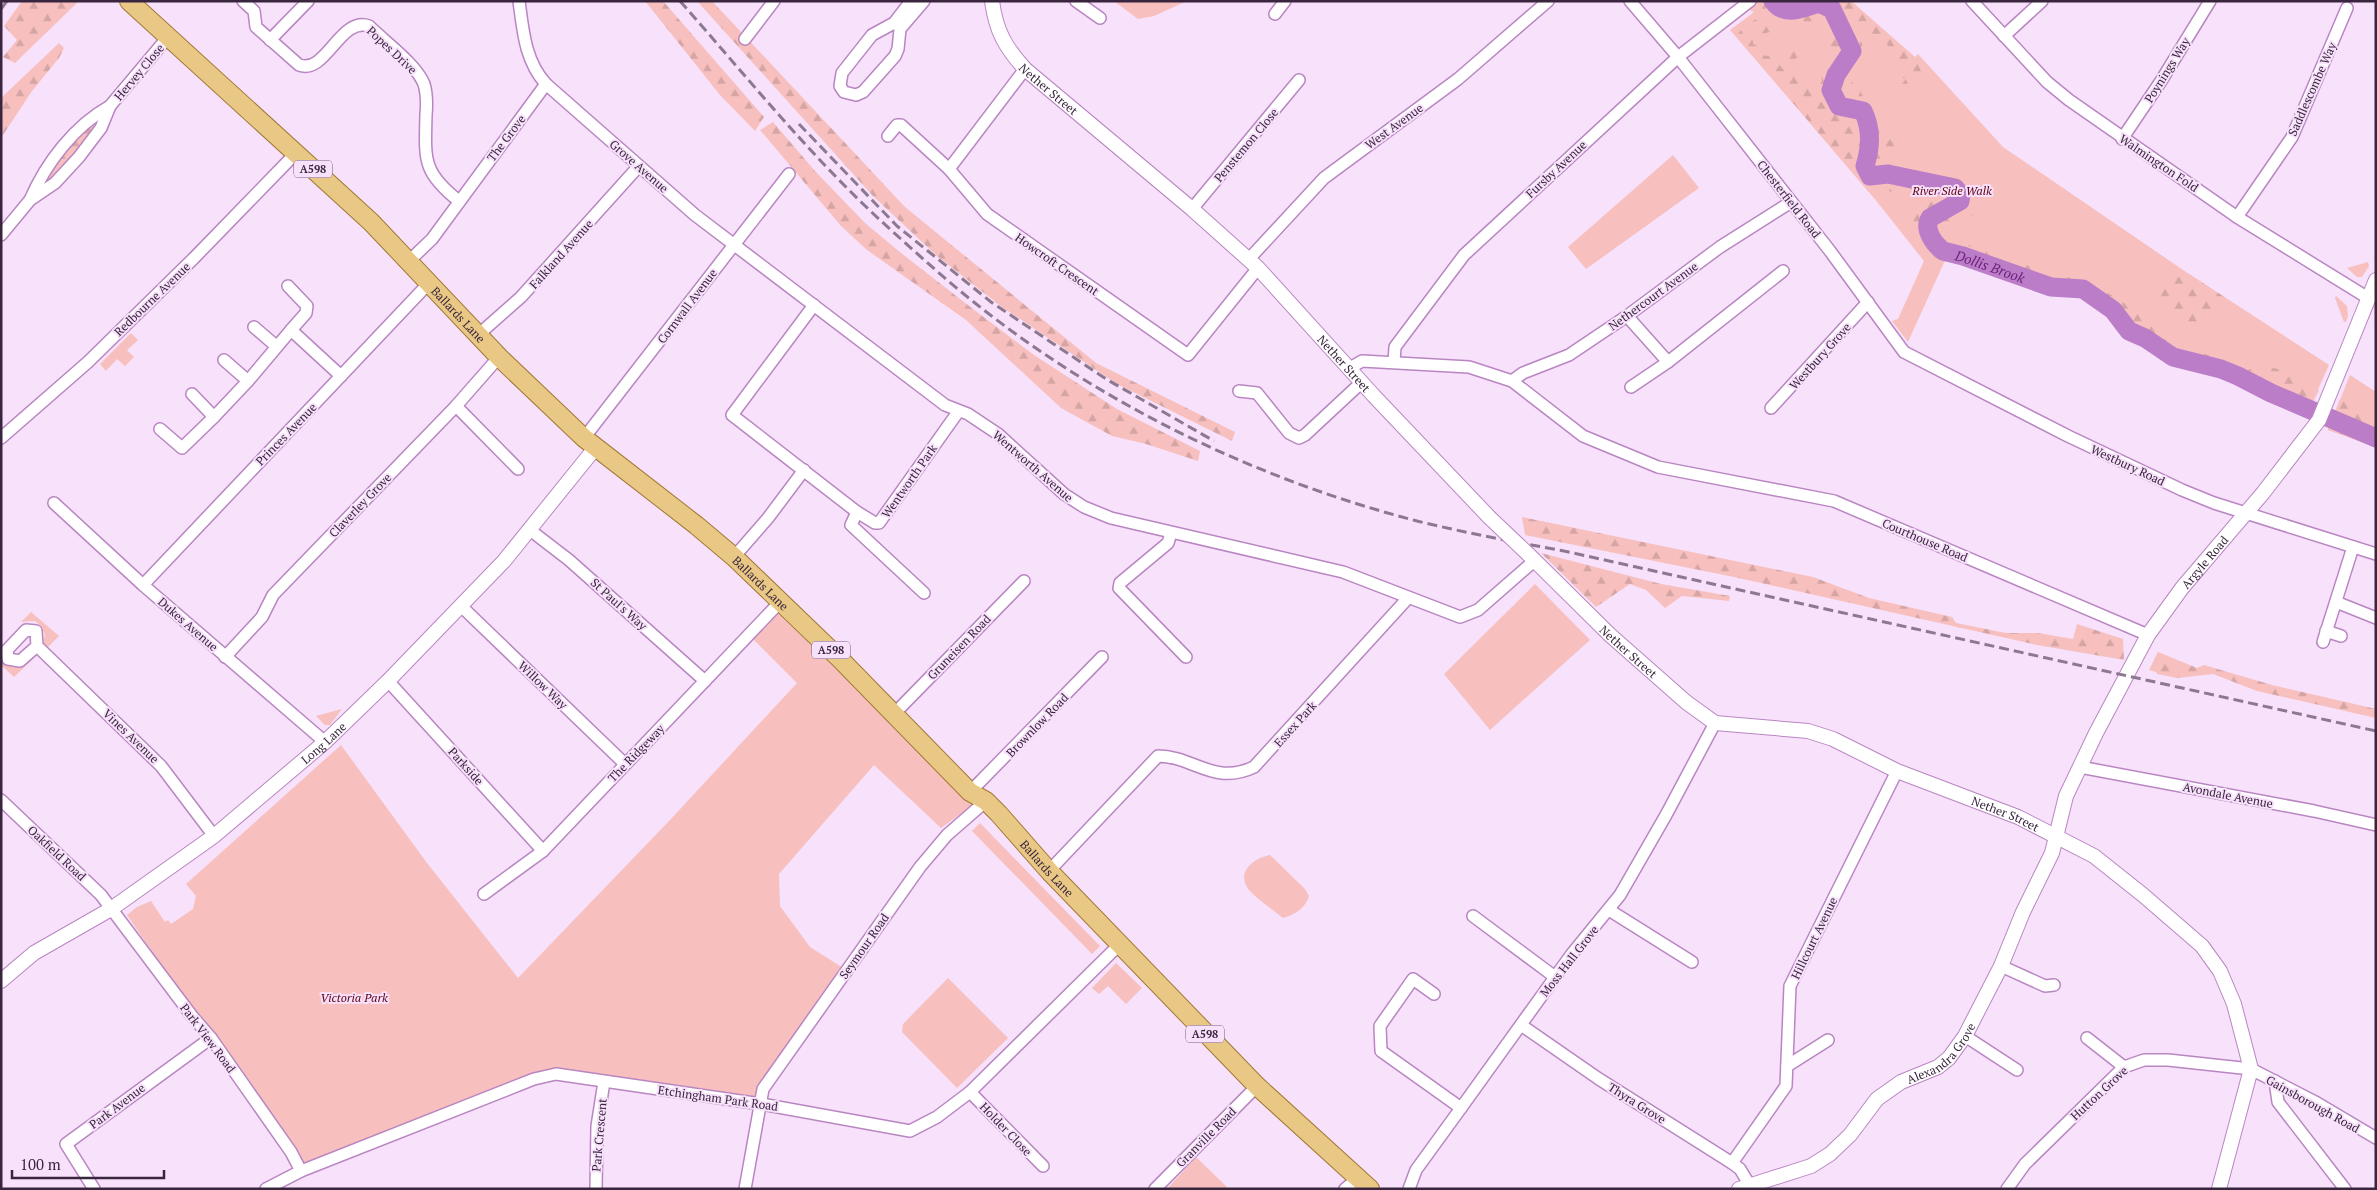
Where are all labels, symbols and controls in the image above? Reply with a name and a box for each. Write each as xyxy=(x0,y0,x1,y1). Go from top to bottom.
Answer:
street label: Popes Drive xyxy=(364,23,420,77)
street label: Poynings Way xyxy=(2141,34,2193,105)
street label: Saddlescombe Way xyxy=(2285,39,2340,138)
street label: Hervey Close xyxy=(111,41,167,103)
street label: Nether Street xyxy=(1016,60,1082,118)
street label: West Avenue xyxy=(1362,100,1426,152)
street label: Penstemon Close xyxy=(1211,105,1281,185)
street label: The Grove xyxy=(484,112,528,164)
street label: Walmington Fold xyxy=(2117,131,2202,195)
street label: Grove Avenue xyxy=(606,136,672,196)
street label: Fursby Avenue xyxy=(1523,137,1589,201)
street label: Chesterfield Road xyxy=(1754,157,1824,241)
road number: A598 xyxy=(294,160,332,178)
park label: River Side Walk xyxy=(1911,183,1992,198)
street label: Falkland Avenue xyxy=(526,216,596,292)
street label: Howcroft Crescent xyxy=(1012,230,1102,299)
water label: Dollis Brook xyxy=(1953,245,2028,287)
street label: Redbourne Avenue xyxy=(111,259,193,339)
street label: Nethercourt Avenue xyxy=(1605,259,1701,333)
street label: Cornwall Avenue xyxy=(654,266,720,346)
street label: Ballards Lane xyxy=(428,283,489,346)
street label: Westbury Grove xyxy=(1786,320,1854,392)
street label: Nether Street xyxy=(1315,332,1374,395)
street label: Princes Avenue xyxy=(252,400,320,468)
street label: Wentworth Avenue xyxy=(990,427,1076,505)
street label: Wentworth Park xyxy=(878,441,940,521)
street label: Westbury Road xyxy=(2089,441,2168,489)
street label: Claverley Grove xyxy=(326,470,394,540)
street label: Courthouse Road xyxy=(1880,515,1970,565)
street label: Argyle Road xyxy=(2178,532,2231,591)
street label: Ballards Lane xyxy=(730,553,792,613)
street label: St Paul's Way xyxy=(588,575,651,634)
street label: Dukes Avenue xyxy=(155,594,221,654)
street label: Gruneisen Road xyxy=(924,611,994,683)
street label: Nether Street xyxy=(1597,622,1661,681)
road number: A598 xyxy=(812,642,850,658)
street label: Willow Way xyxy=(515,658,571,713)
street label: Brownlow Road xyxy=(1003,690,1071,760)
street label: Essex Park xyxy=(1271,697,1320,750)
street label: Vines Avenue xyxy=(100,706,162,766)
street label: Long Lane xyxy=(298,718,349,767)
street label: The Ridgeway xyxy=(605,720,668,785)
street label: Parkside xyxy=(445,744,487,788)
street label: Avondale Avenue xyxy=(2182,779,2274,811)
street label: Nether Street xyxy=(1970,793,2042,834)
street label: Oakfield Road xyxy=(25,822,90,884)
street label: Ballards Lane xyxy=(1017,836,1077,900)
street label: Hillcourt Avenue xyxy=(1788,894,1840,982)
street label: Seymour Road xyxy=(836,910,892,982)
street label: Moss Hall Grove xyxy=(1536,922,1602,1000)
park label: Victoria Park xyxy=(320,990,388,1005)
street label: Park View Road xyxy=(177,1000,239,1076)
street label: Alexandra Grove xyxy=(1904,1020,1978,1086)
road number: A598 xyxy=(1186,1026,1224,1042)
street label: Hutton Grove xyxy=(2067,1063,2131,1123)
street label: Gainsborough Road xyxy=(2264,1072,2363,1136)
street label: Thyra Grove xyxy=(1605,1079,1669,1127)
street label: Park Avenue xyxy=(86,1080,148,1132)
street label: Etchingham Park Road xyxy=(657,1082,779,1114)
street label: Park Crescent xyxy=(588,1097,610,1172)
street label: Holder Close xyxy=(977,1099,1035,1159)
street label: Granville Road xyxy=(1173,1104,1239,1170)
scale bar xyxy=(12,1148,165,1180)
text: 100 m xyxy=(20,1154,61,1174)

